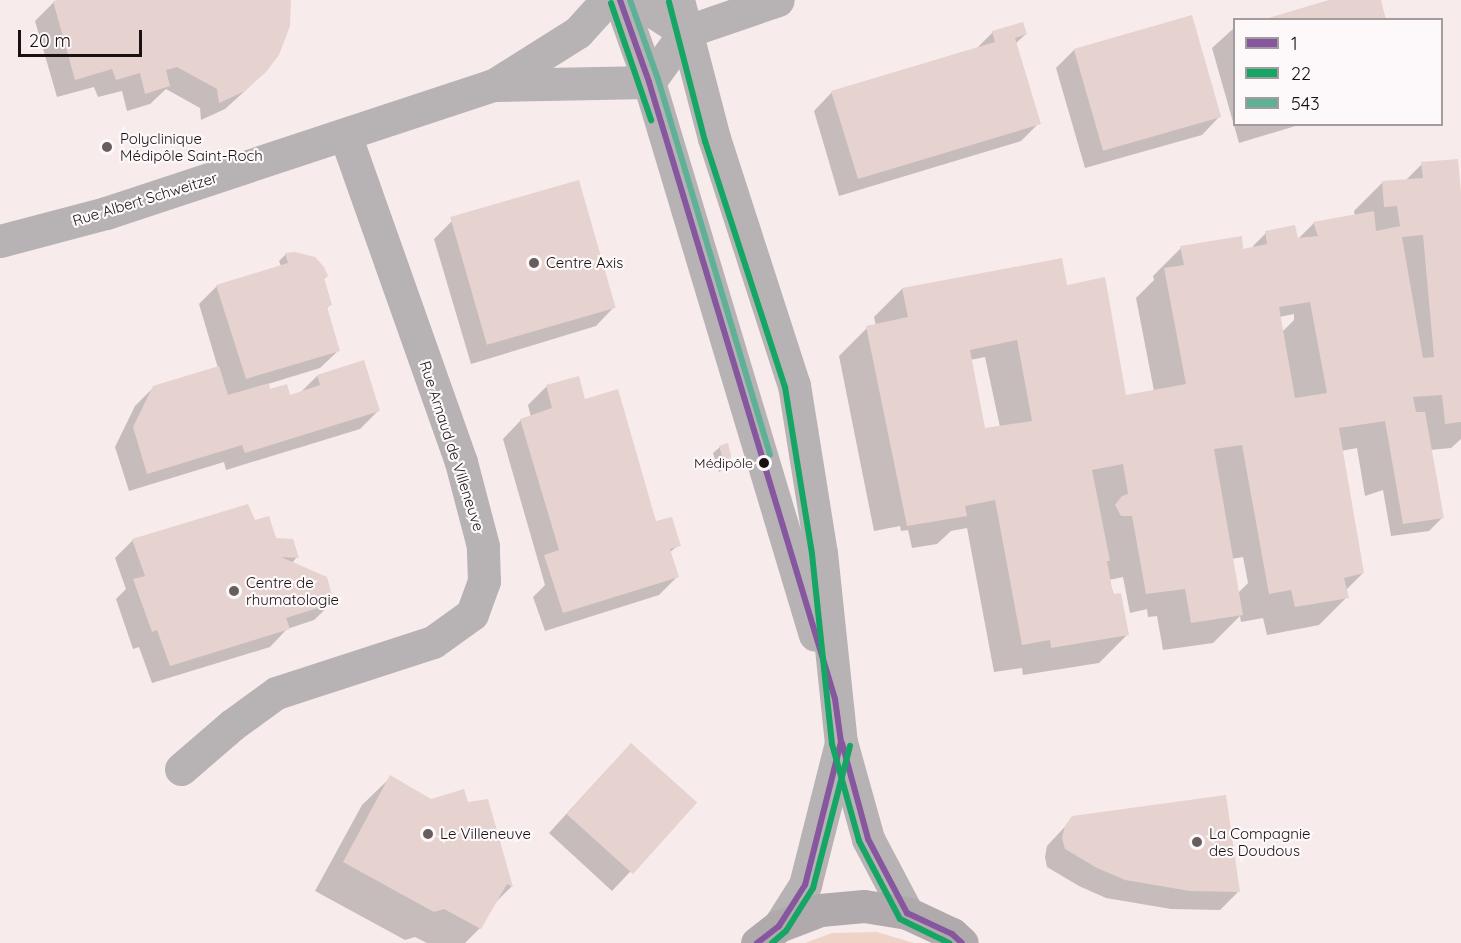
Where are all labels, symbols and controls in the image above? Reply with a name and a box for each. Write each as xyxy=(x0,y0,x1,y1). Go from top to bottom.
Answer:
scale bar xyxy=(21,18,146,56)
legend xyxy=(1233,18,1443,126)
text: 20 m xyxy=(29,29,71,52)
text: 1 xyxy=(1291,32,1298,55)
text: 22 xyxy=(1291,62,1311,85)
text: 543 xyxy=(1291,92,1320,115)
place label: Polyclinique Médipôle Saint-Roch xyxy=(120,129,263,164)
marker: Polyclinique Médipôle Saint-Roch xyxy=(98,138,116,156)
street label: Rue Albert Schweitzer xyxy=(70,168,220,230)
place label: Centre Axis xyxy=(546,254,623,272)
marker: Centre Axis xyxy=(527,256,541,270)
street label: Rue Arnaud de Villeneuve xyxy=(416,359,488,533)
place label: Médipôle xyxy=(694,455,753,471)
marker: Médipôle xyxy=(758,457,770,469)
place label: Centre de rhumatologie xyxy=(246,573,339,608)
marker: Centre de rhumatologie xyxy=(227,584,241,598)
place label: La Compagnie des Doudous xyxy=(1209,824,1311,859)
place label: Le Villeneuve xyxy=(440,825,531,843)
marker: Le Villeneuve xyxy=(421,827,435,841)
marker: La Compagnie des Doudous xyxy=(1190,835,1204,849)

